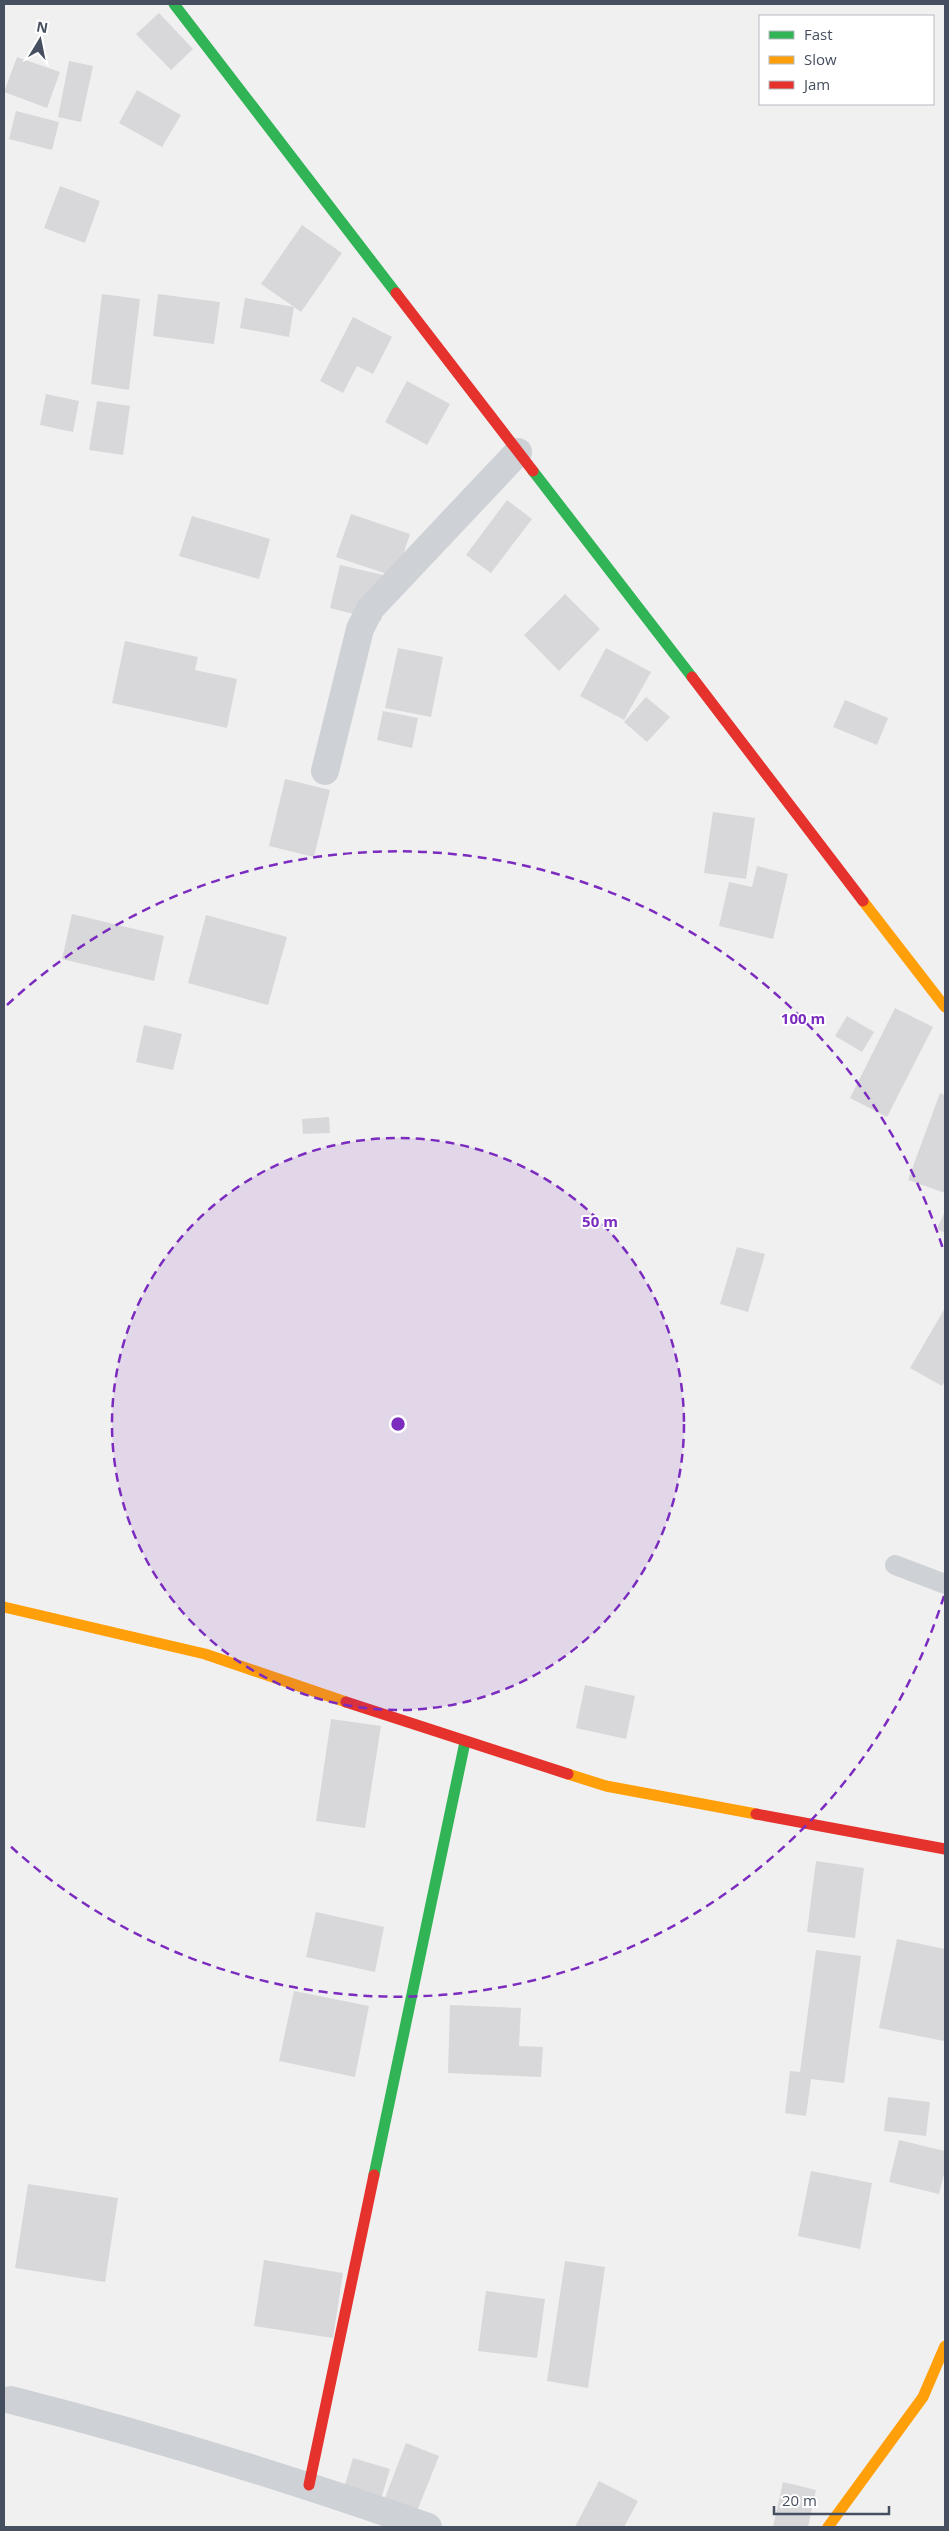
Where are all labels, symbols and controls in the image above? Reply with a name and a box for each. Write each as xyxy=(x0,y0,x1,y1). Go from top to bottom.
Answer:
north arrow xyxy=(15,15,65,65)
legend xyxy=(759,15,934,105)
text: N xyxy=(35,16,50,37)
text: Fast xyxy=(804,24,833,44)
text: Slow xyxy=(804,49,837,69)
text: Jam xyxy=(802,74,830,94)
text: 100 m xyxy=(781,1008,825,1028)
text: 50 m xyxy=(582,1211,618,1231)
centre of rings xyxy=(389,1415,407,1433)
scale bar xyxy=(774,2484,889,2516)
text: 20 m xyxy=(782,2490,817,2510)

